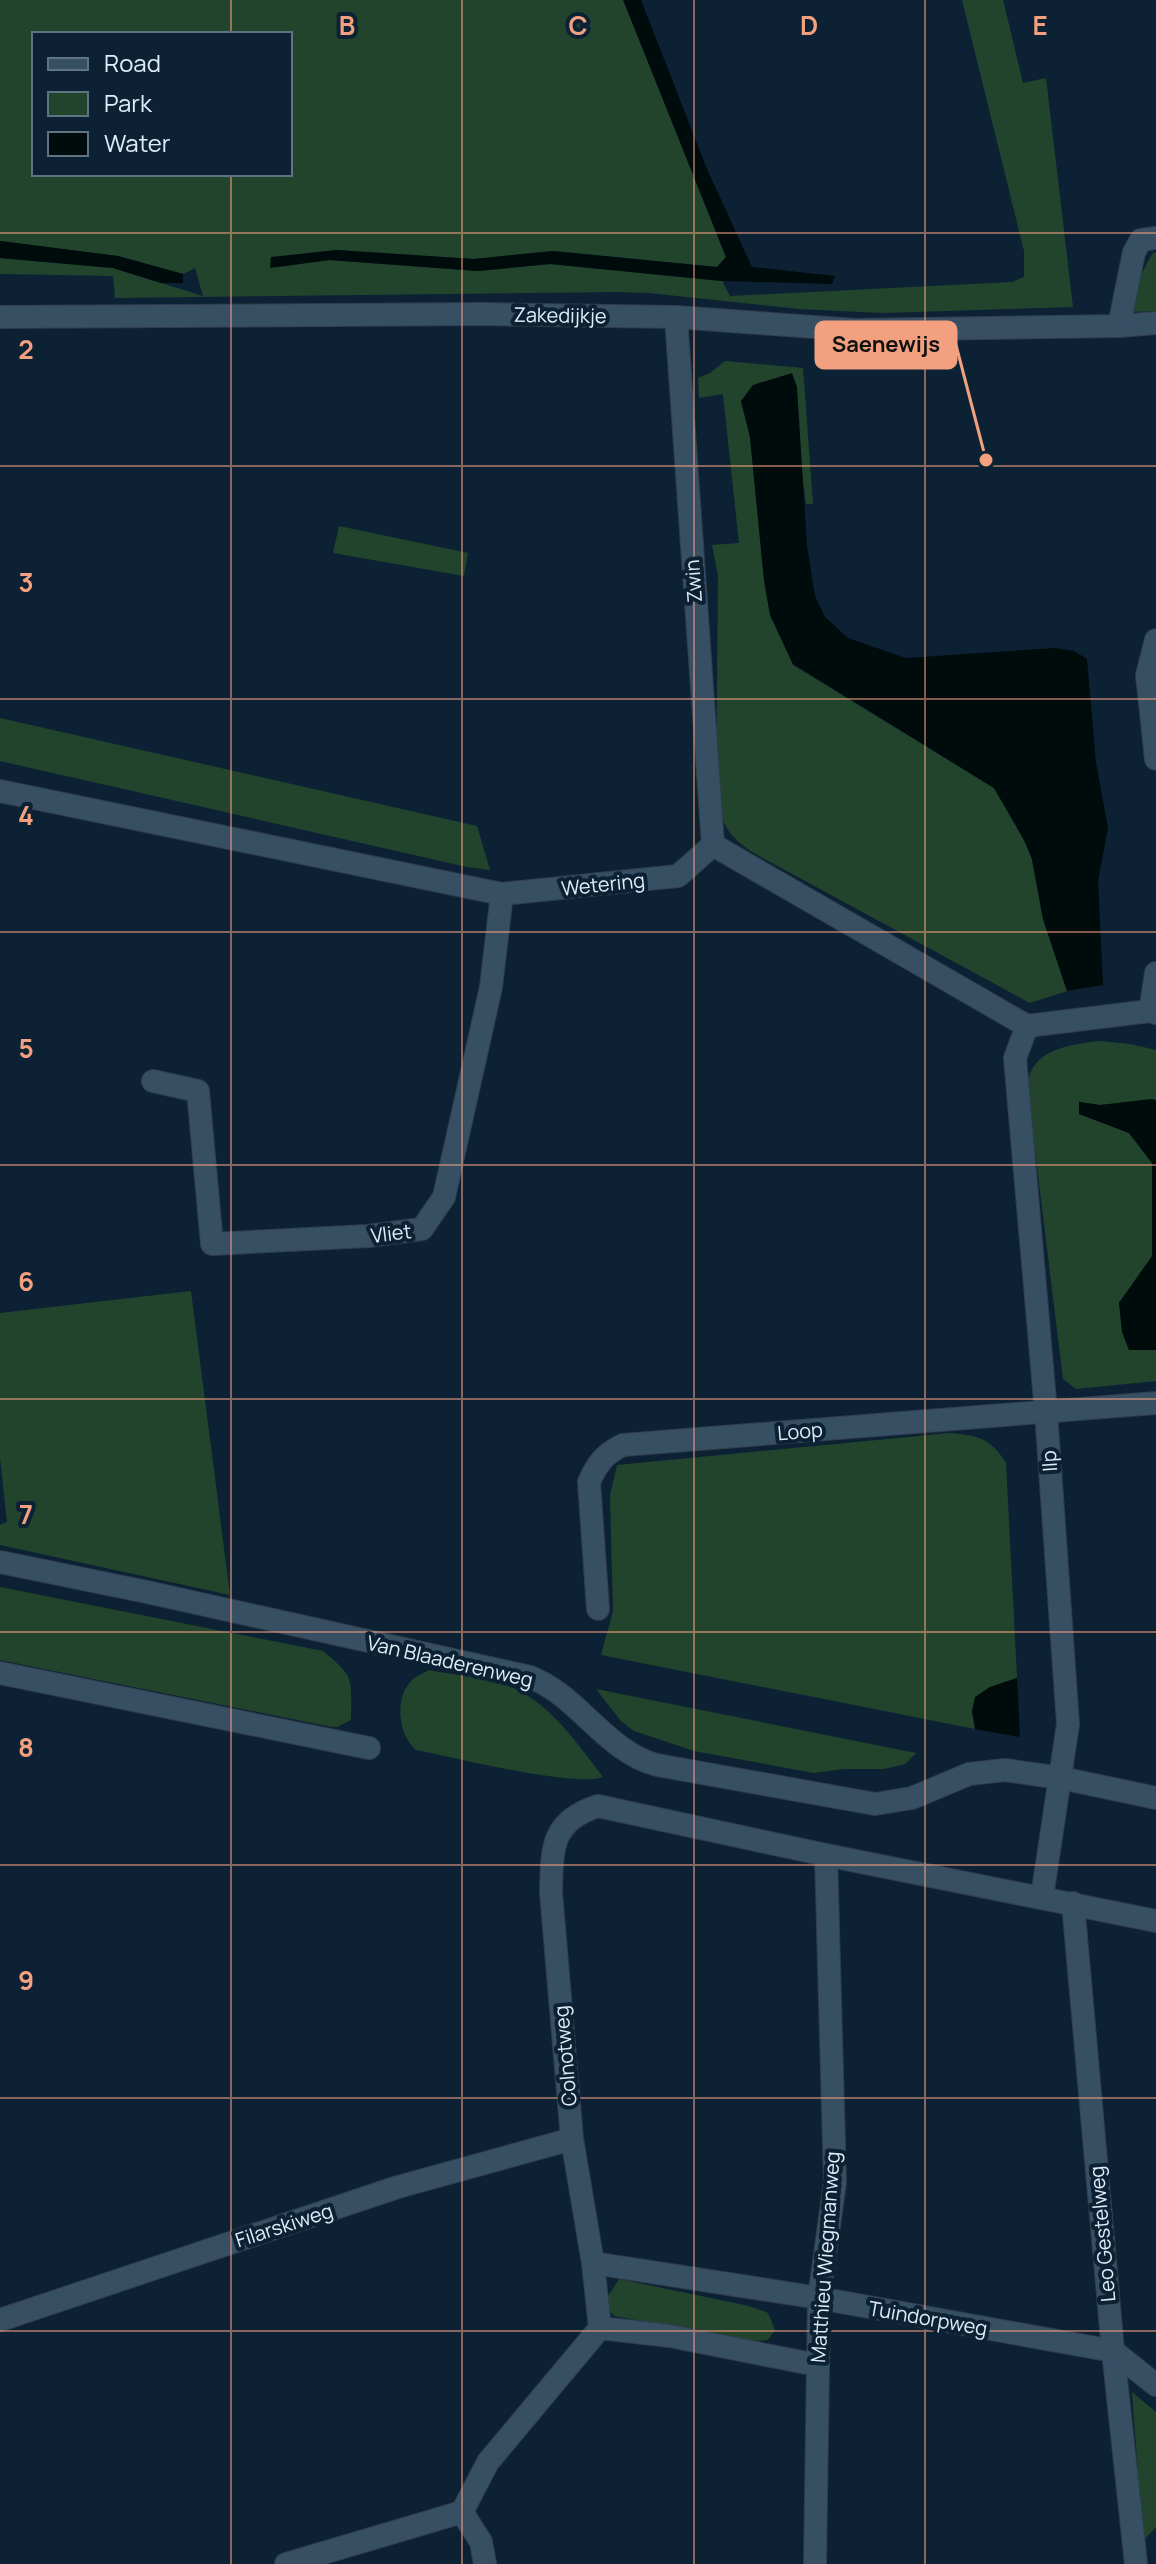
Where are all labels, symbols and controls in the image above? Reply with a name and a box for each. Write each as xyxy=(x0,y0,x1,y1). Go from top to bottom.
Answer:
text: B xyxy=(339,7,355,43)
text: C xyxy=(568,7,588,43)
text: D xyxy=(800,7,818,43)
text: E xyxy=(1032,7,1048,43)
legend xyxy=(32,32,292,176)
text: Road xyxy=(104,46,161,79)
text: Park xyxy=(104,86,153,119)
text: Water xyxy=(104,126,171,159)
street label: Zakedijkje xyxy=(513,301,607,329)
callout: Saenewijs xyxy=(816,322,956,368)
text: Saenewijs xyxy=(832,329,940,359)
text: 2 xyxy=(18,331,34,367)
street label: Zwin xyxy=(678,559,708,603)
text: 3 xyxy=(18,564,34,600)
text: 4 xyxy=(18,797,34,833)
street label: Wetering xyxy=(560,866,646,902)
text: 5 xyxy=(18,1030,34,1066)
street label: Vliet xyxy=(369,1217,413,1249)
text: 6 xyxy=(18,1263,34,1299)
street label: Loop xyxy=(776,1416,824,1446)
street label: Ilp xyxy=(1035,1449,1063,1473)
text: 7 xyxy=(19,1496,33,1532)
street label: Van Blaaderenweg xyxy=(364,1629,536,1693)
text: 8 xyxy=(18,1729,34,1765)
text: 9 xyxy=(18,1962,34,1998)
street label: Colnotweg xyxy=(547,2005,583,2107)
street label: Matthieu Wiegmanweg xyxy=(804,2150,846,2364)
street label: Leo Gestelweg xyxy=(1083,2165,1121,2303)
street label: Filarskiweg xyxy=(232,2197,336,2253)
street label: Tuindorpweg xyxy=(867,2294,989,2342)

